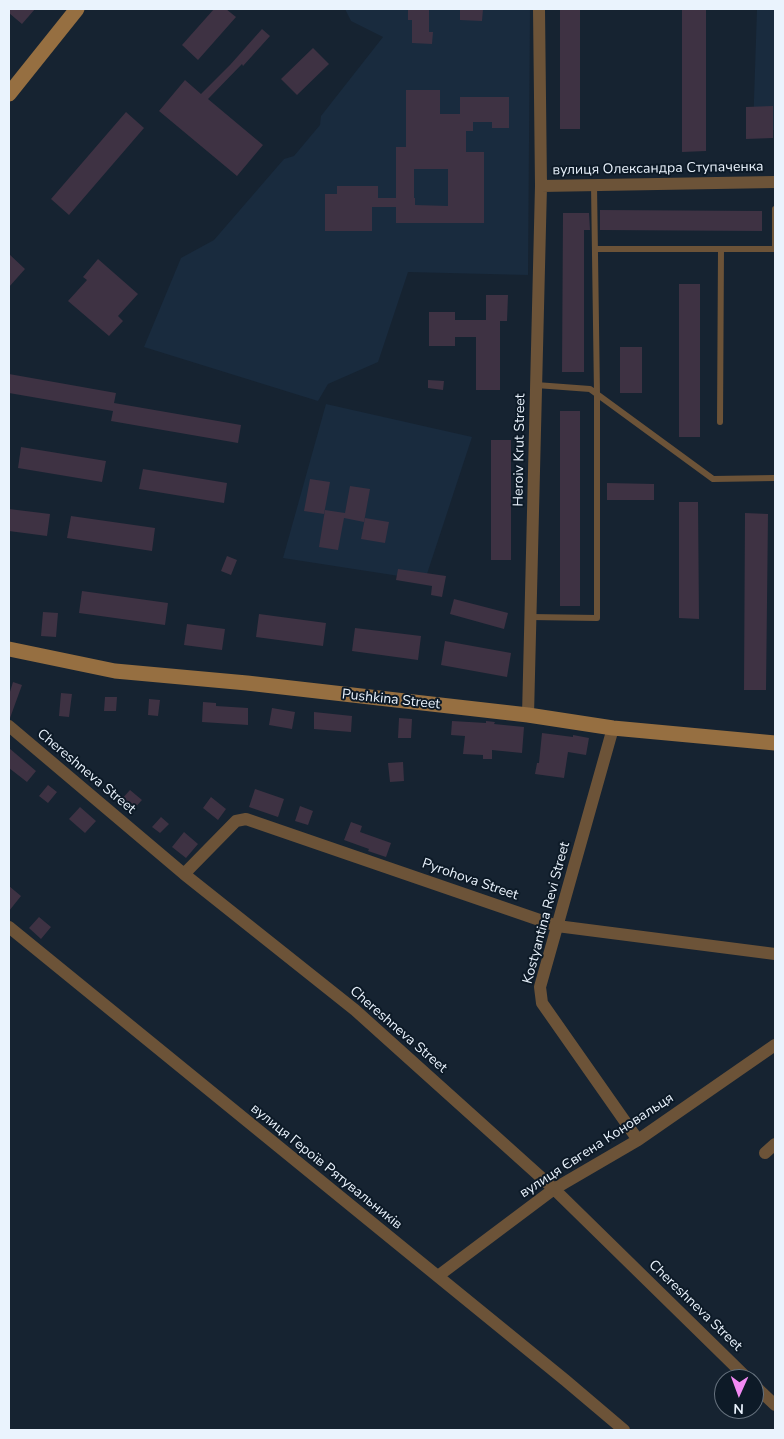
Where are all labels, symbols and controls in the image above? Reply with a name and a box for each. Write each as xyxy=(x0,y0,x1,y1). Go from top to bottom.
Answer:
street label: вулиця Олександра Ступаченка xyxy=(552,159,764,179)
street label: Heroiv Krut Street xyxy=(511,393,529,507)
street label: Pushkina Street xyxy=(341,686,441,714)
street label: Chereshneva Street xyxy=(33,726,139,818)
street label: Kostyantina Revi Street xyxy=(520,840,574,986)
street label: Pyrohova Street xyxy=(420,856,520,904)
street label: Chereshneva Street xyxy=(346,983,450,1077)
street label: вулиця Євгена Коновальця xyxy=(517,1090,677,1202)
street label: вулиця Героїв Рятувальників xyxy=(247,1101,405,1233)
street label: Chereshneva Street xyxy=(645,1257,745,1355)
north arrow xyxy=(714,1369,764,1419)
text: N xyxy=(733,1399,744,1418)

